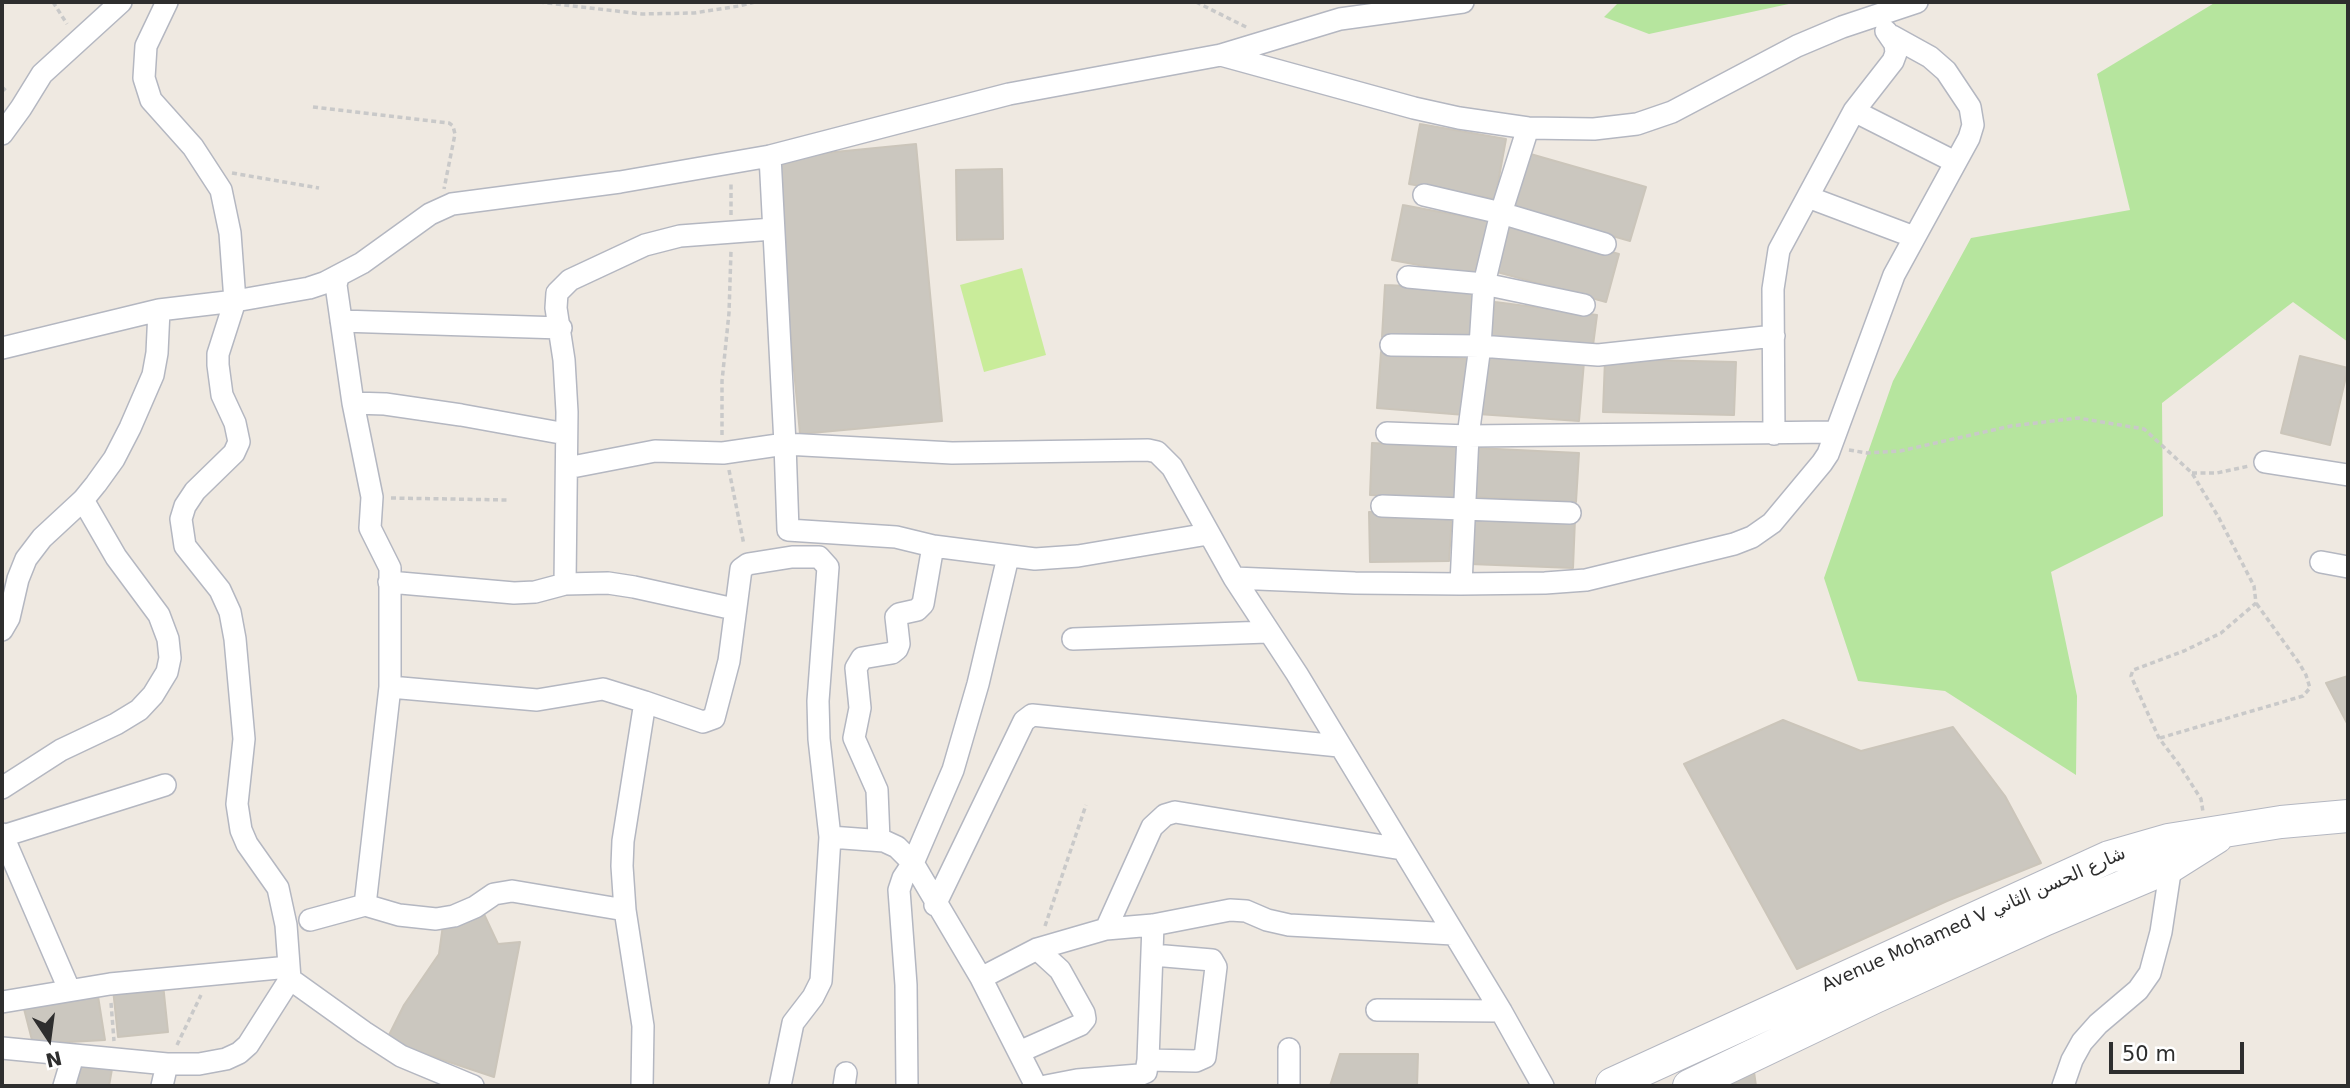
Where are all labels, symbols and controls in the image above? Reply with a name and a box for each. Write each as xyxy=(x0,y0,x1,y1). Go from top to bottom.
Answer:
street label: Avenue Mohamed V شارع الحسن الثاني xyxy=(1819,843,2129,997)
north arrow xyxy=(14,1004,84,1074)
scale bar xyxy=(2112,1028,2247,1072)
text: 50 m xyxy=(2122,1042,2176,1066)
text: N xyxy=(44,1047,64,1072)

